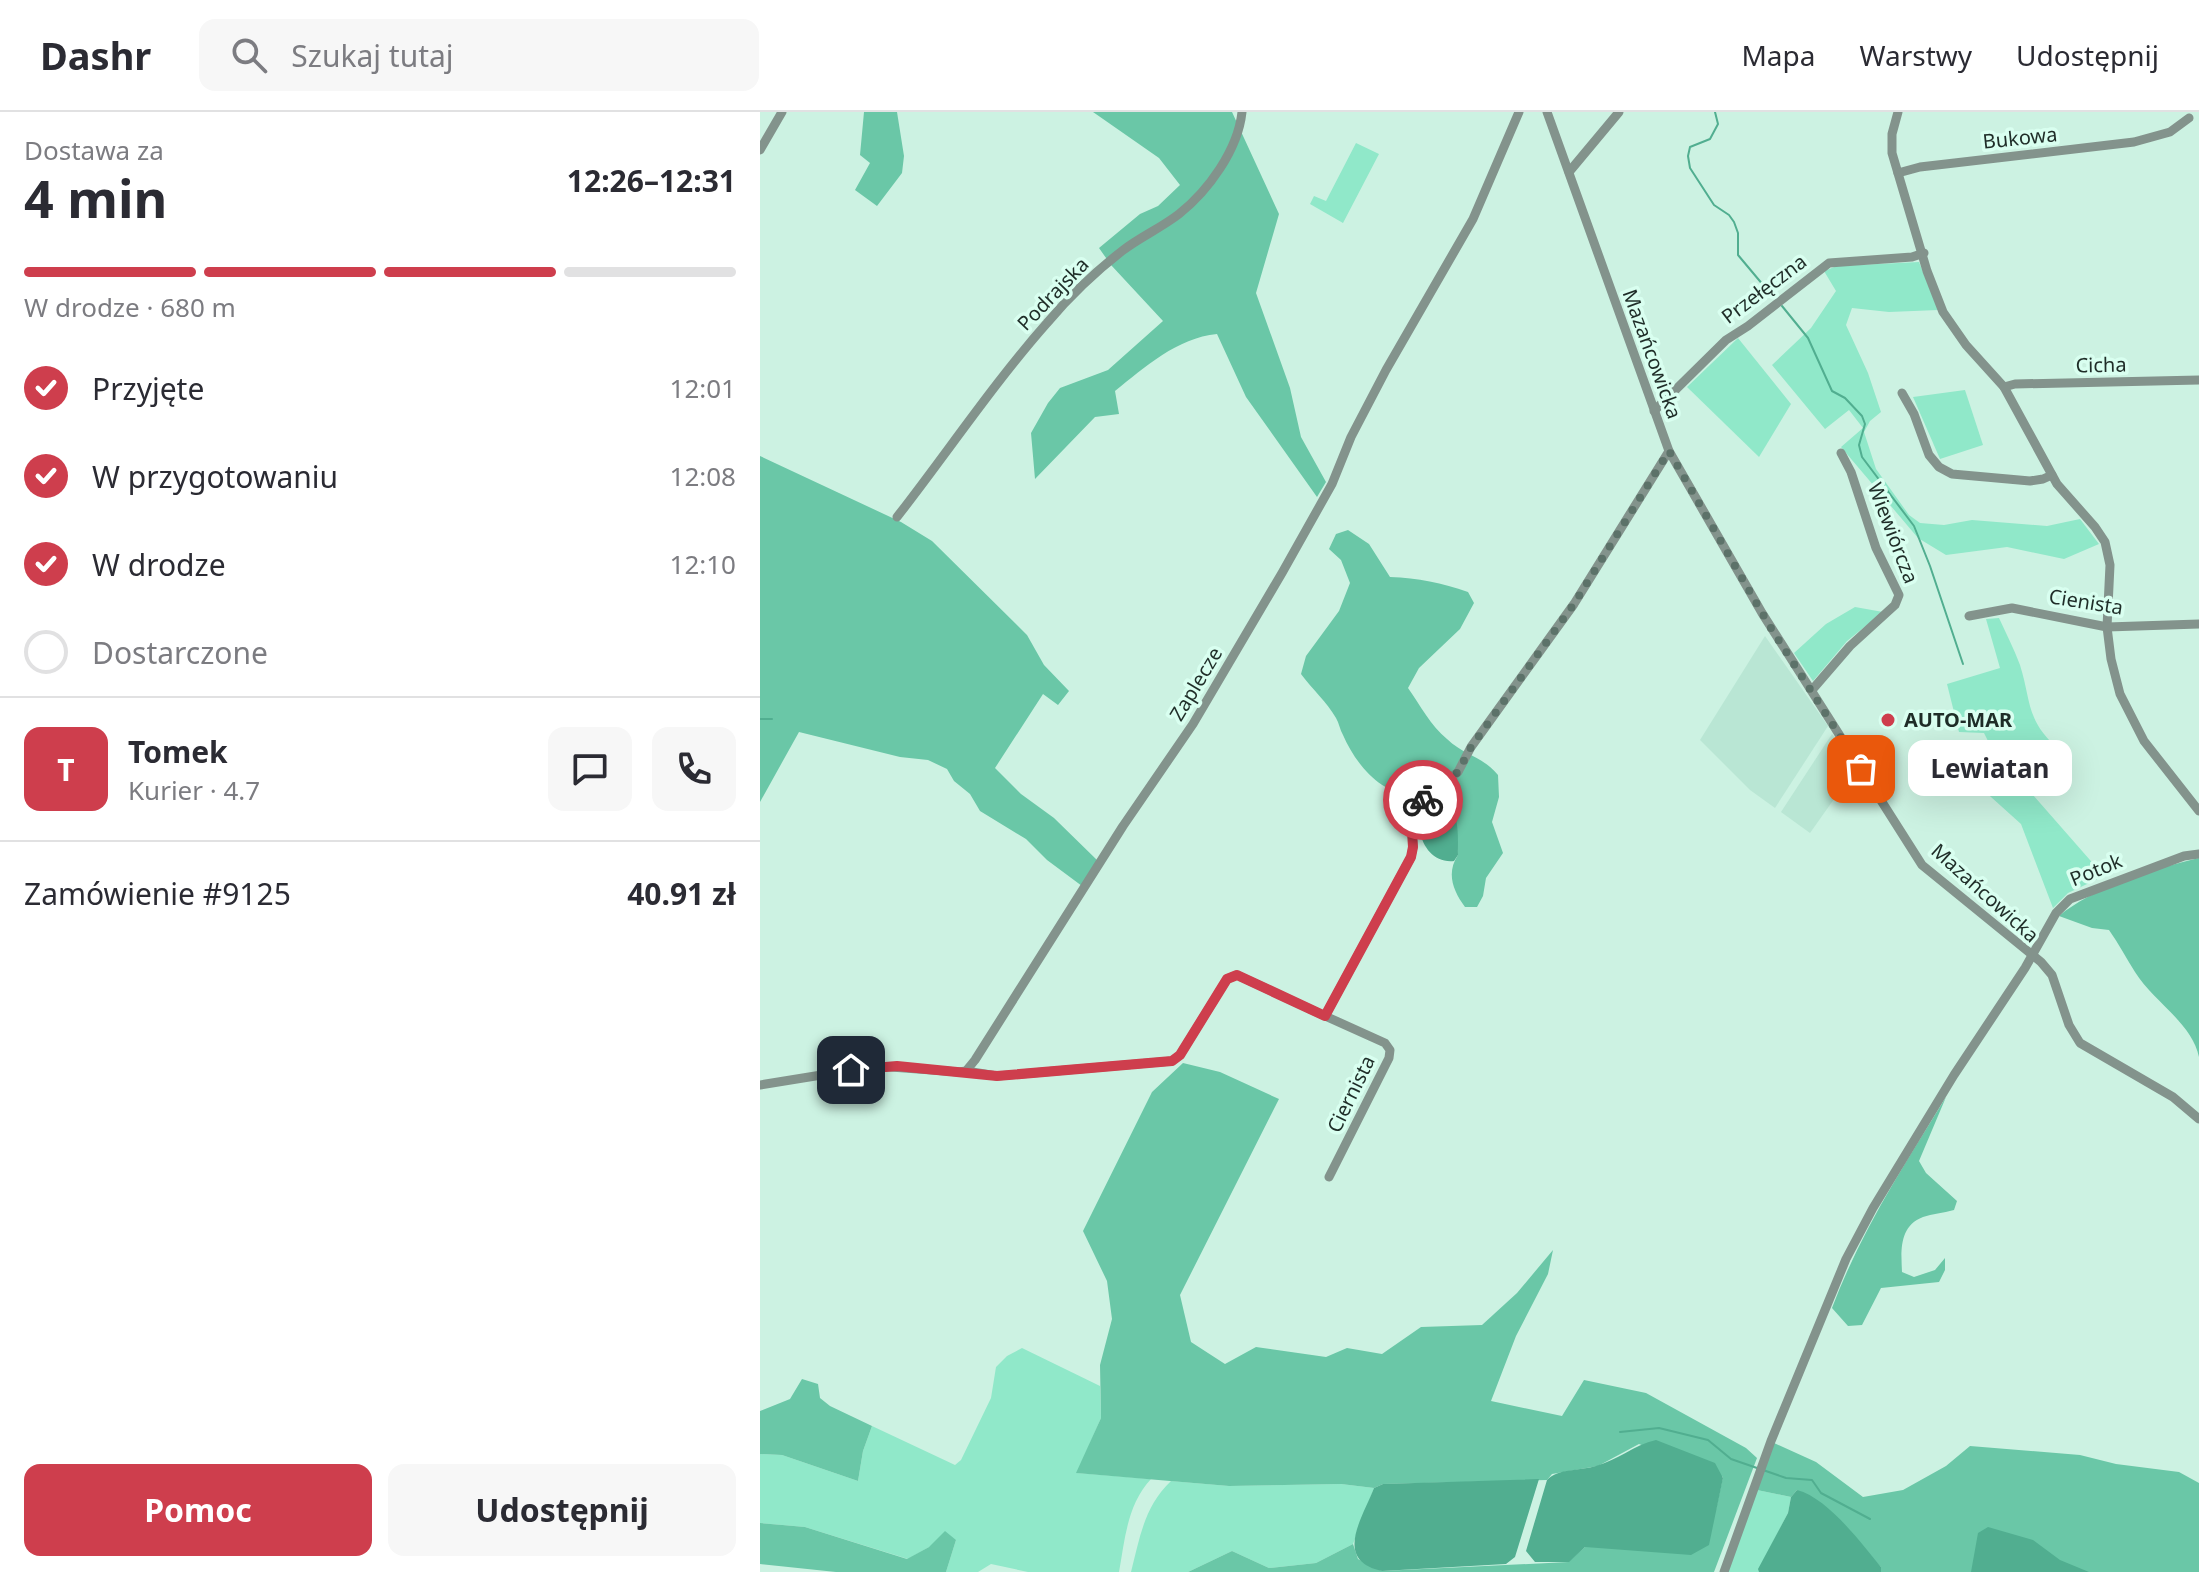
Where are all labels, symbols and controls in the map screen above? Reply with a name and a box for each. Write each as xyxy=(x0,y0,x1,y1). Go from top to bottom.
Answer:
search box xyxy=(199,19,759,91)
text: Dashr xyxy=(40,29,151,81)
icon: search xyxy=(227,33,271,77)
text: Szukaj tutaj xyxy=(291,35,454,76)
text: Mapa xyxy=(1741,36,1816,74)
text: Warstwy xyxy=(1860,36,1972,74)
text: Udostępnij xyxy=(2016,36,2159,74)
street label: Bukowa xyxy=(1981,120,2058,155)
text: Dostawa za xyxy=(24,132,164,168)
text: 12:26–12:31 xyxy=(567,160,736,201)
text: 4 min xyxy=(24,162,167,233)
street label: Przełęczna xyxy=(1716,248,1812,329)
street label: Podrajska xyxy=(1011,251,1094,336)
street label: Mazańcowicka xyxy=(1617,285,1688,422)
text: W drodze · 680 m xyxy=(24,289,236,325)
street label: Cicha xyxy=(2075,351,2127,378)
icon: check xyxy=(24,366,68,410)
text: Przyjęte xyxy=(92,368,204,409)
text: 12:01 xyxy=(670,370,736,406)
icon: check xyxy=(24,454,68,498)
text: W przygotowaniu xyxy=(92,456,338,497)
text: 12:08 xyxy=(670,458,736,494)
street label: Wiewiórcza xyxy=(1862,479,1925,587)
icon: check xyxy=(24,542,68,586)
text: W drodze xyxy=(92,544,226,585)
text: 12:10 xyxy=(670,546,736,582)
street label: Cienista xyxy=(2047,582,2125,621)
text: Dostarczone xyxy=(92,632,268,673)
street label: Zaplecze xyxy=(1163,642,1228,726)
place label: AUTO-MAR xyxy=(1904,706,2013,733)
marker: AUTO-MAR xyxy=(1879,711,1897,729)
button: chat xyxy=(548,727,632,811)
button: phone xyxy=(652,727,736,811)
text: Tomek xyxy=(128,731,228,772)
pin xyxy=(1827,735,1895,803)
callout: Lewiatan xyxy=(1909,741,2073,797)
icon: bag xyxy=(1839,747,1883,791)
text: T xyxy=(57,749,75,790)
text: Lewiatan xyxy=(1931,750,2049,786)
courier xyxy=(1383,760,1463,840)
text: Kurier · 4.7 xyxy=(128,772,260,808)
icon: bike xyxy=(1401,778,1445,822)
street label: Mazańcowicka xyxy=(1926,837,2045,948)
street label: Potok xyxy=(2066,847,2126,892)
text: Zamówienie #9125 xyxy=(24,873,291,914)
text: 40.91 zł xyxy=(627,873,736,914)
pin xyxy=(817,1036,885,1104)
icon: home xyxy=(829,1048,873,1092)
street label: Ciernista xyxy=(1320,1051,1381,1137)
button: Pomoc xyxy=(24,1464,372,1556)
button: Udostępnij xyxy=(388,1464,736,1556)

